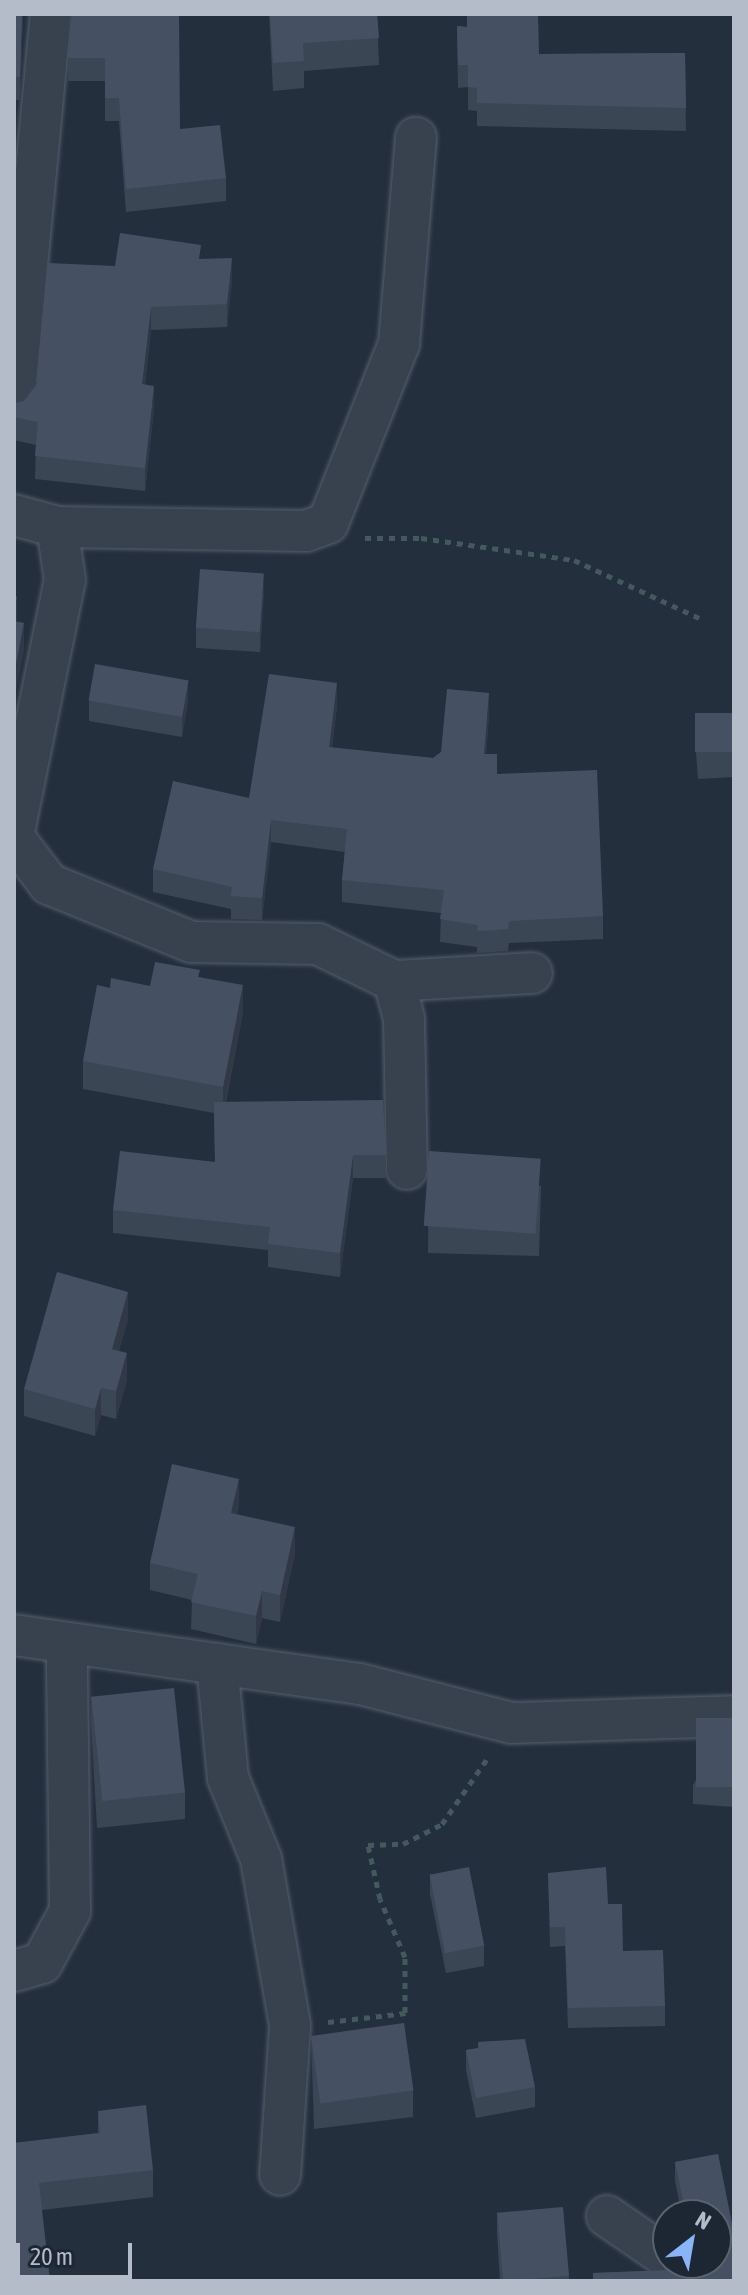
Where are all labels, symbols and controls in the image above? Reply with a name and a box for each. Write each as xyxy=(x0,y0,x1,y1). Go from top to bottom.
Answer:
north arrow xyxy=(652,2199,732,2279)
text: N xyxy=(691,2206,716,2235)
scale bar xyxy=(20,2227,136,2277)
text: 20 m xyxy=(30,2243,73,2270)

